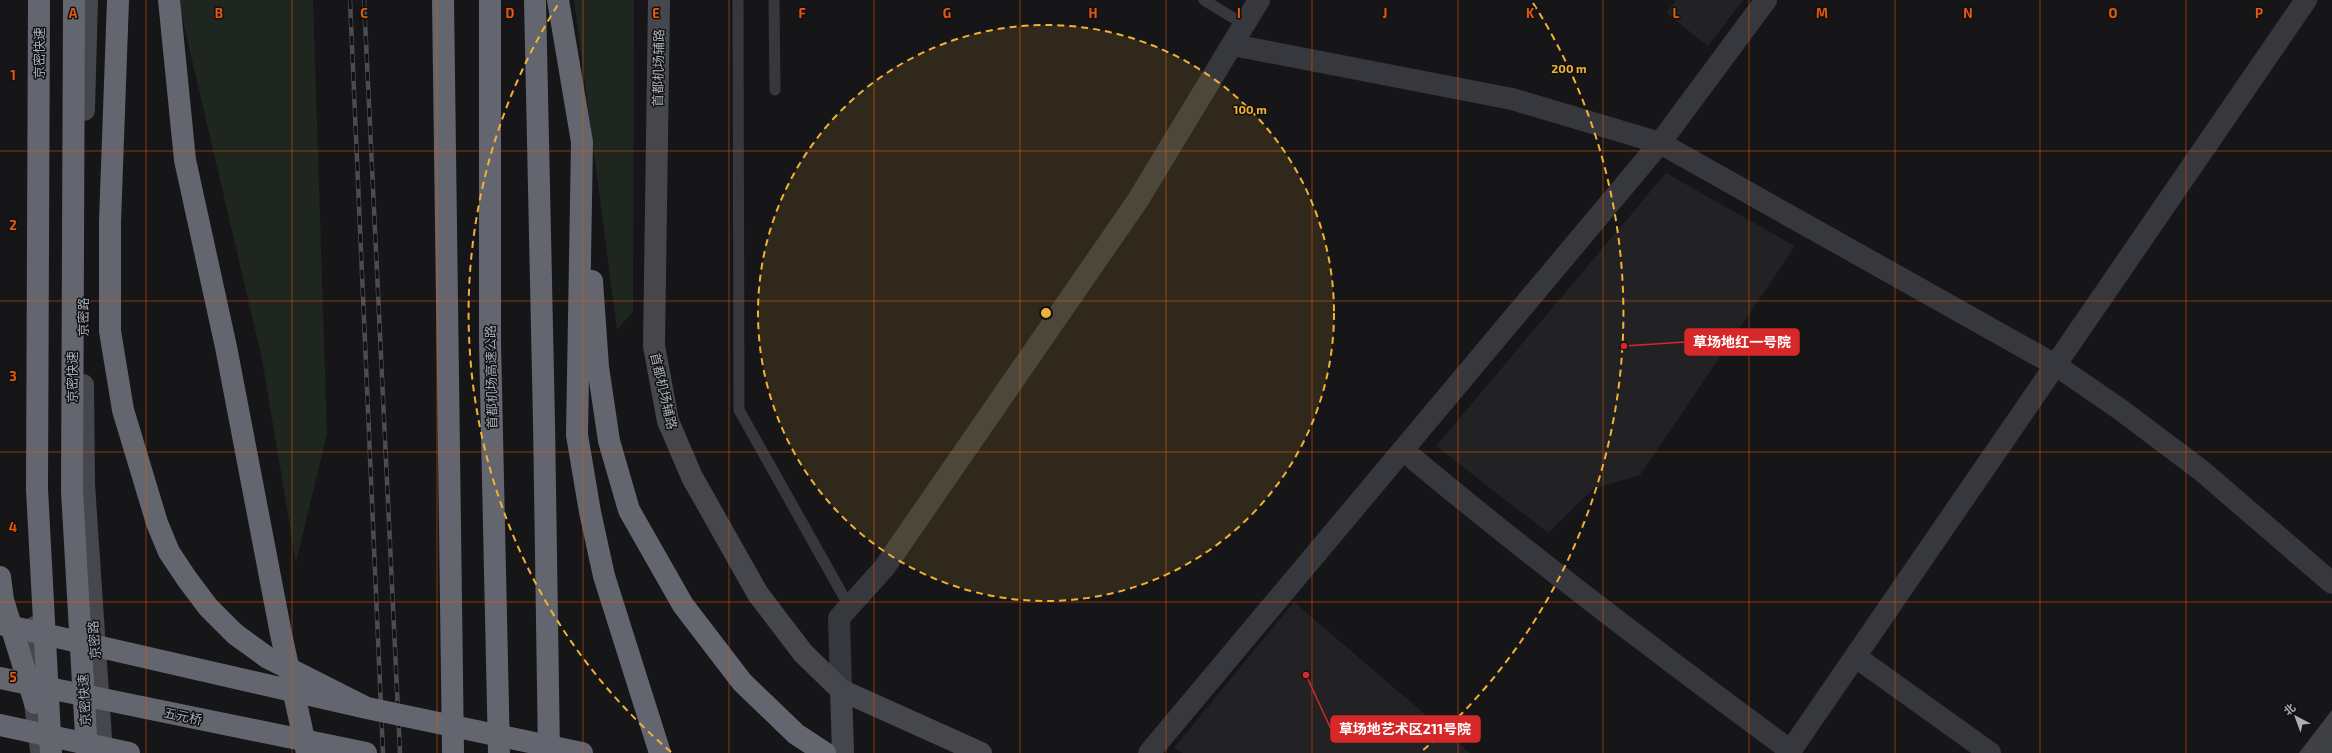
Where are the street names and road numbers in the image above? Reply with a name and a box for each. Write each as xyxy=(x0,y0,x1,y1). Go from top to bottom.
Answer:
street label: 京密快速 xyxy=(31,27,47,79)
street label: 首都机场辅路 xyxy=(649,29,667,107)
street label: 京密路 xyxy=(75,297,91,337)
street label: 首都机场高速公路 xyxy=(482,325,500,429)
street label: 京密快速 xyxy=(64,351,80,403)
street label: 首都机场辅路 xyxy=(647,351,681,431)
street label: 京密路 xyxy=(85,620,103,660)
street label: 京密快速 xyxy=(75,674,93,726)
street label: 五元桥 xyxy=(162,704,204,728)

